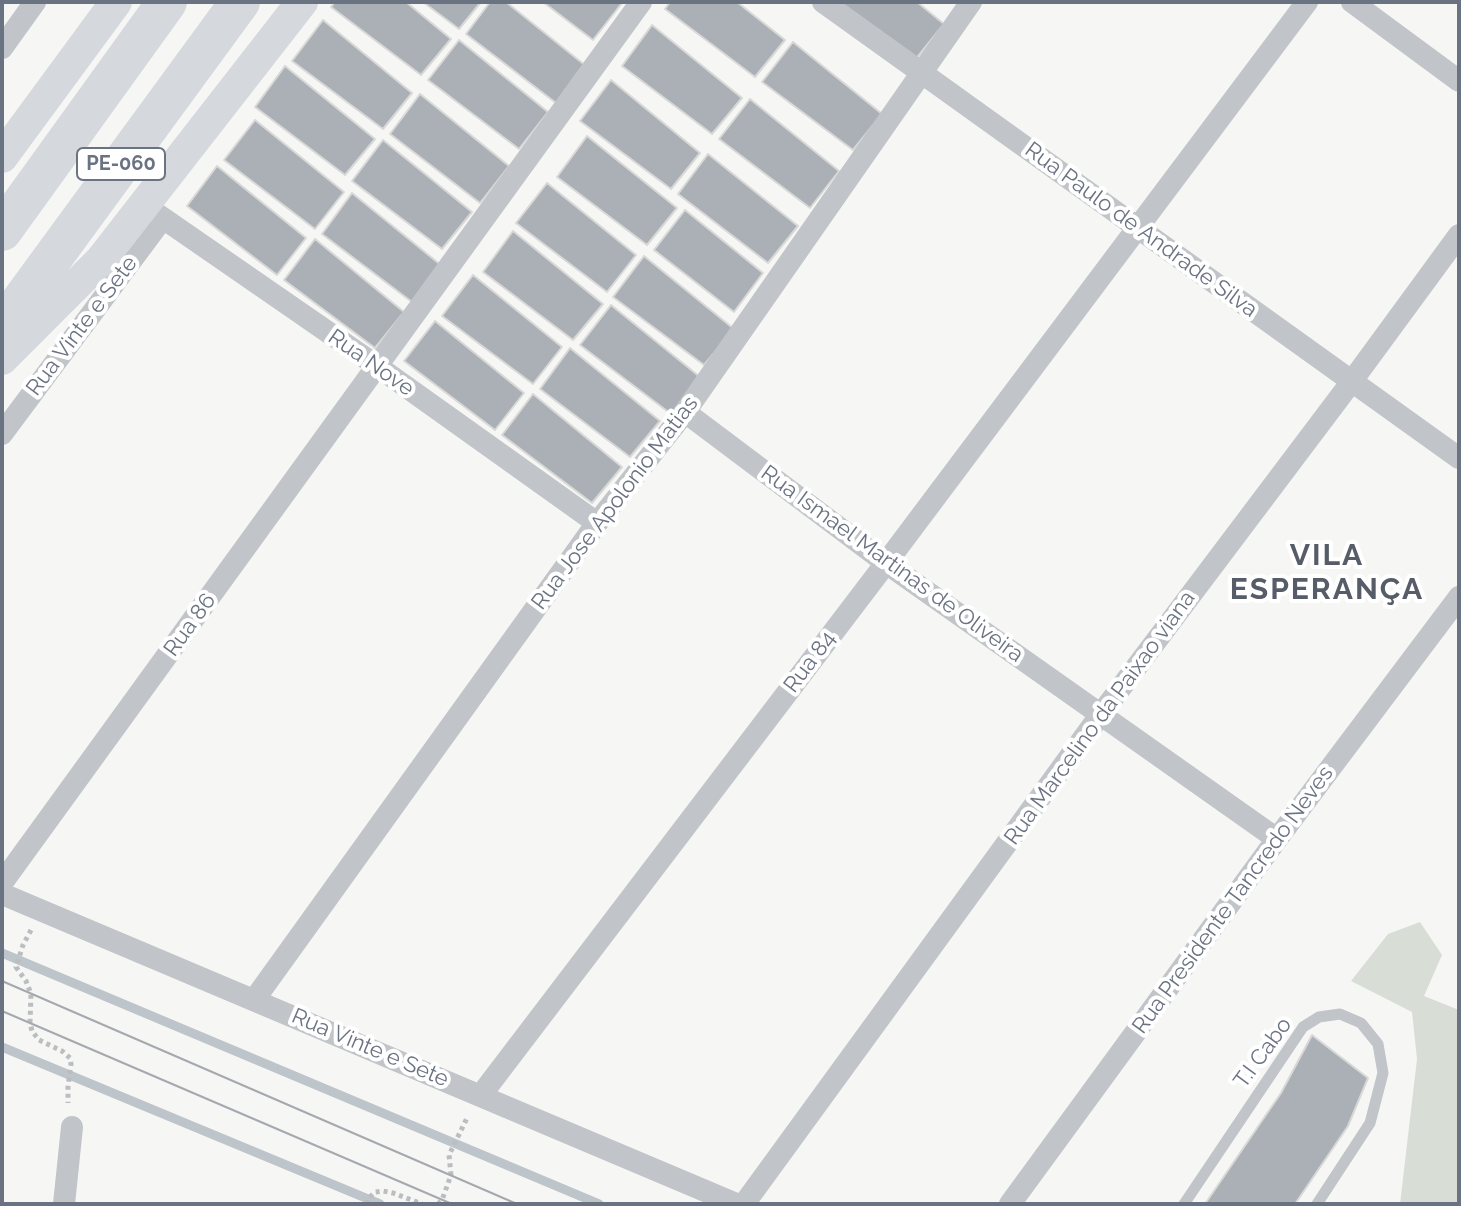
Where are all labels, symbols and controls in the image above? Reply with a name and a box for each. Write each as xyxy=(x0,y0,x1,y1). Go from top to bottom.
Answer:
street label: Rua Paulo de Andrade Silva xyxy=(1020,137,1262,323)
road number: PE-060 xyxy=(77,148,165,180)
street label: Rua Vinte e Sete xyxy=(21,251,143,401)
street label: Rua Nove xyxy=(323,324,419,402)
street label: Rua Jose Apolonio Matias xyxy=(526,391,704,615)
street label: Rua Ismael Martinas de Oliveira xyxy=(756,460,1028,668)
district label: VILA ESPERANÇA xyxy=(1230,538,1424,608)
street label: Rua Marcelino da Paixao viana xyxy=(999,586,1201,850)
street label: Rua 86 xyxy=(158,588,222,662)
street label: Rua 84 xyxy=(778,626,842,698)
street label: Rua Presidente Tancredo Neves xyxy=(1127,761,1339,1039)
street label: Rua Vinte e Sete xyxy=(288,1003,452,1093)
street label: T.I Cabo xyxy=(1229,1013,1297,1093)

